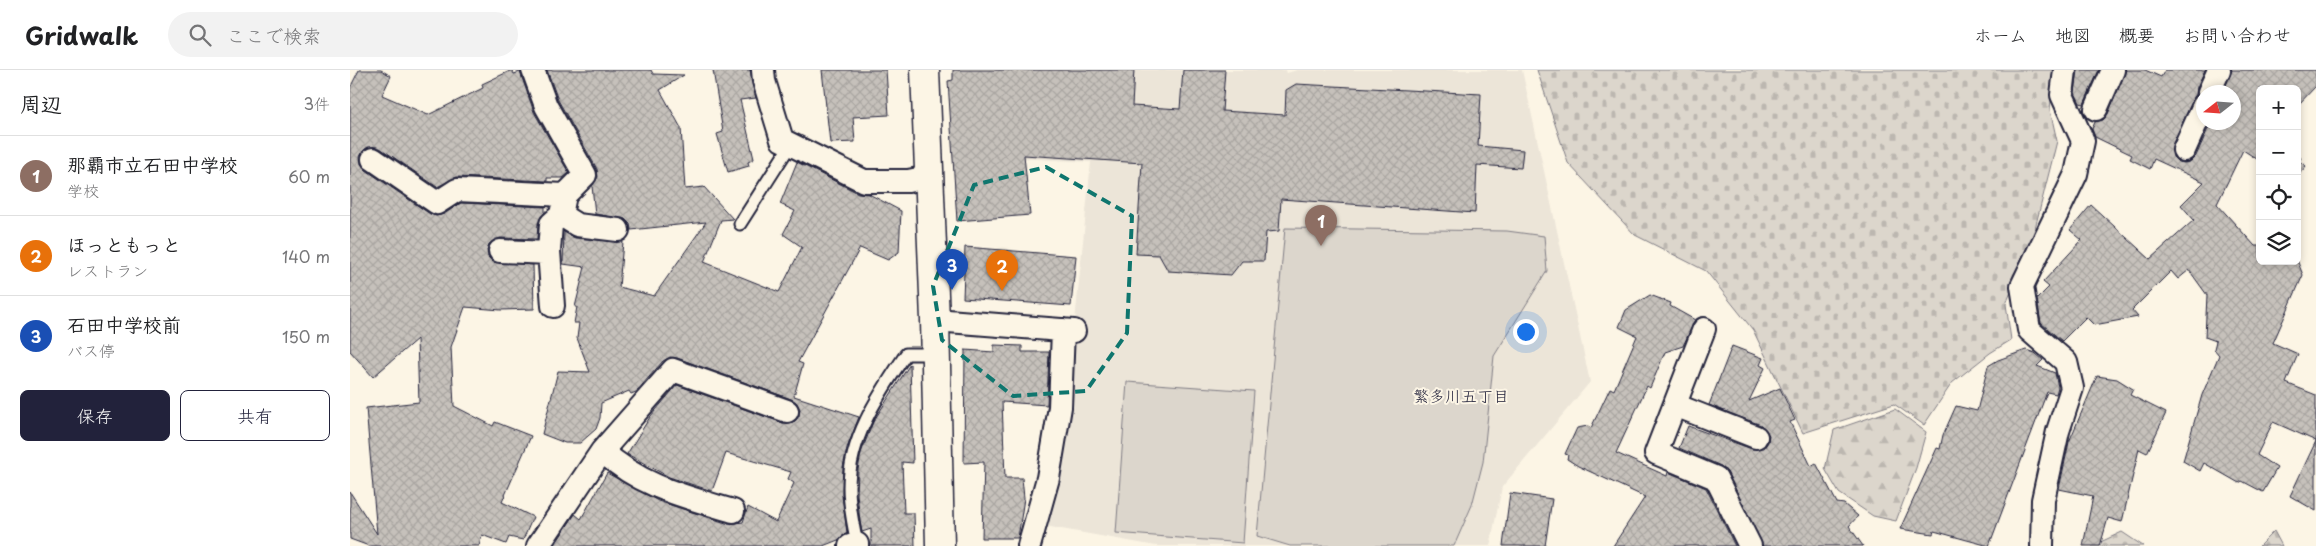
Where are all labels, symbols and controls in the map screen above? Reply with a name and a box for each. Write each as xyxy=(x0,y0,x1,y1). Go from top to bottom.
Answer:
search box xyxy=(168,12,518,57)
text: Gridwalk xyxy=(25,17,138,53)
icon: search xyxy=(186,21,214,49)
text: ここで検索 xyxy=(226,21,321,49)
text: ホーム xyxy=(1974,21,2027,48)
text: 地図 xyxy=(2055,21,2091,48)
text: 概要 xyxy=(2119,21,2155,48)
text: お問い合わせ xyxy=(2183,21,2291,48)
north arrow xyxy=(2196,85,2241,130)
map controls xyxy=(2256,85,2301,265)
button: + xyxy=(2256,85,2301,130)
text: 周辺 xyxy=(20,87,62,119)
text: 3件 xyxy=(303,91,330,115)
button: − xyxy=(2256,130,2301,175)
text: 那覇市立石田中学校 xyxy=(67,150,238,178)
text: 1 xyxy=(32,164,40,188)
text: 60 m xyxy=(288,164,330,188)
button: locate xyxy=(2256,175,2301,220)
text: 学校 xyxy=(67,178,99,202)
pin: 1 xyxy=(1305,205,1337,246)
button: layers xyxy=(2256,220,2301,265)
text: ほっともっと xyxy=(67,230,181,258)
text: 2 xyxy=(30,244,42,268)
text: 140 m xyxy=(282,244,330,268)
pin: 3 xyxy=(936,249,968,290)
pin: 2 xyxy=(986,250,1018,291)
text: レストラン xyxy=(67,258,148,282)
text: 石田中学校前 xyxy=(67,310,181,338)
your location xyxy=(1513,319,1539,345)
text: 3 xyxy=(31,324,41,348)
text: 150 m xyxy=(282,324,330,348)
text: バス停 xyxy=(67,338,115,362)
district label: 繁多川五丁目 xyxy=(1413,383,1509,407)
button: 保存 xyxy=(20,390,170,441)
button: 共有 xyxy=(180,390,330,441)

